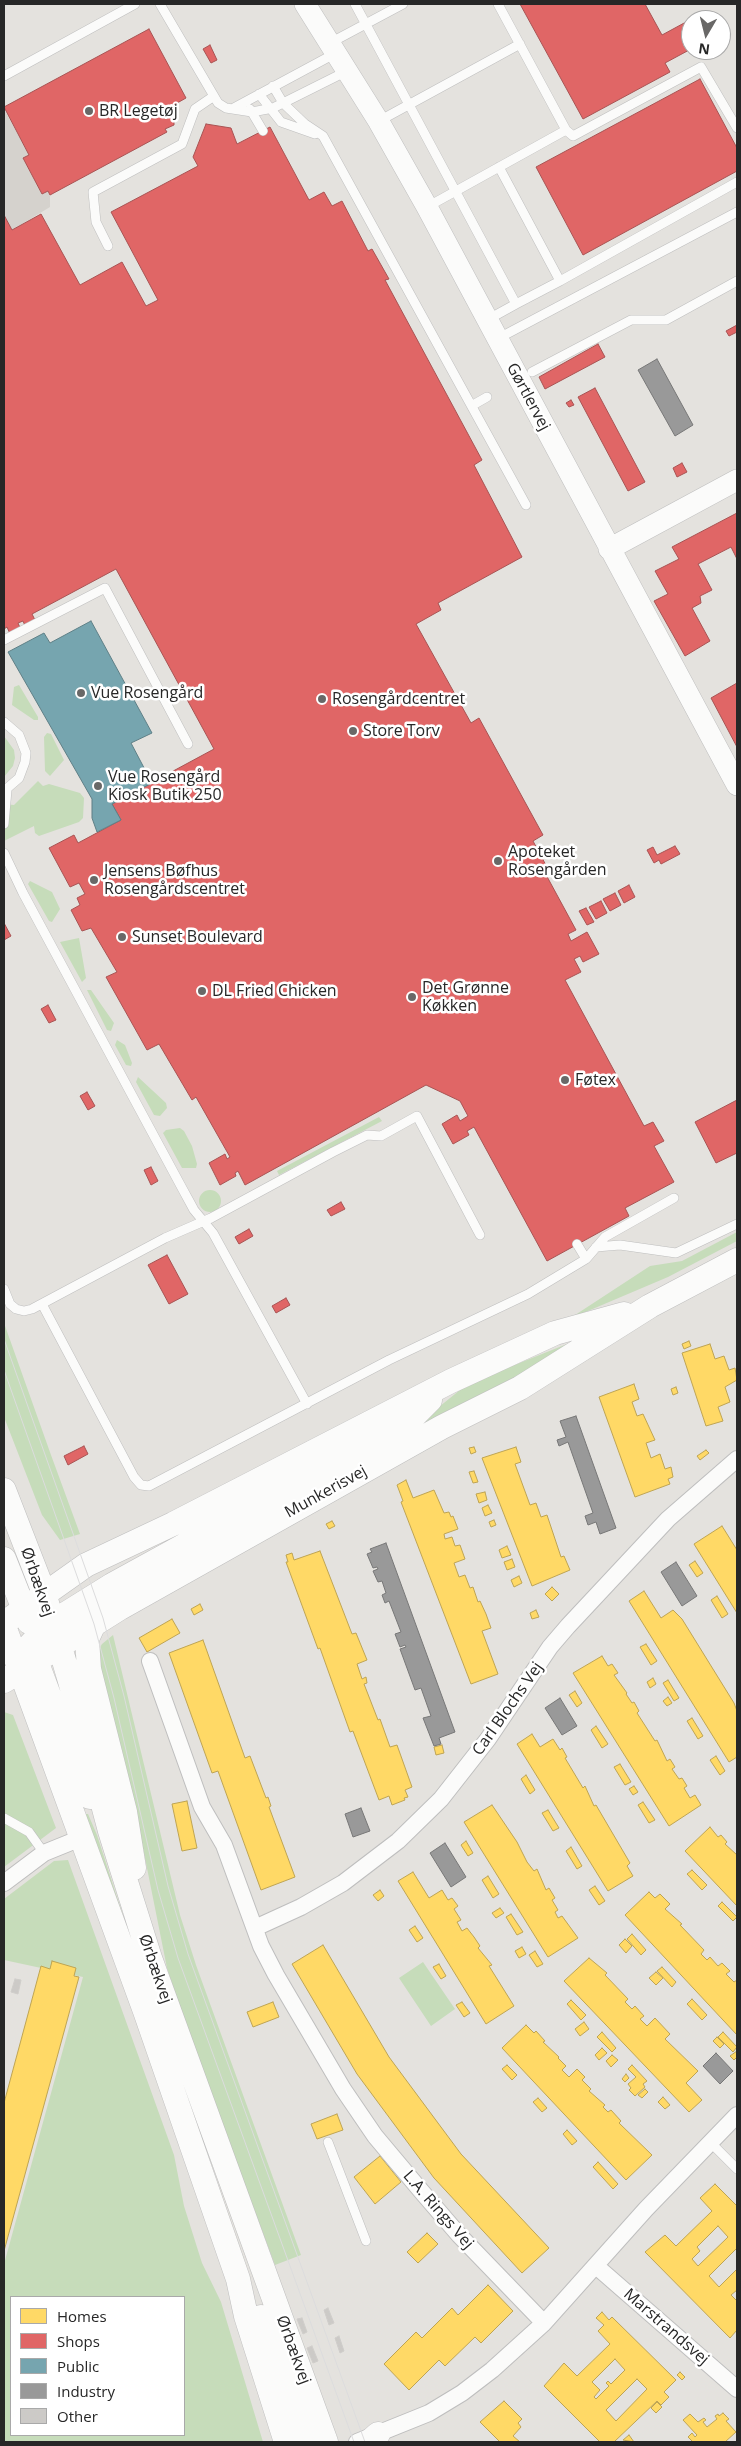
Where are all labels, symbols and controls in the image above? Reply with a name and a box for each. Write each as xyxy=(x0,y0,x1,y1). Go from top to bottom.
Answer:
north arrow xyxy=(681,10,731,60)
text: N xyxy=(697,39,711,60)
place label: BR Legetøj xyxy=(99,101,178,121)
marker: BR Legetøj xyxy=(83,105,95,117)
street label: Gørtlervej xyxy=(502,360,554,434)
place label: Vue Rosengård xyxy=(91,683,203,703)
marker: Vue Rosengård xyxy=(75,687,87,699)
place label: Rosengårdcentret xyxy=(332,689,465,709)
marker: Rosengårdcentret xyxy=(316,693,328,705)
place label: Store Torv xyxy=(363,721,440,741)
marker: Store Torv xyxy=(347,725,359,737)
place label: Vue Rosengård Kiosk Butik 250 xyxy=(108,767,222,805)
marker: Vue Rosengård Kiosk Butik 250 xyxy=(92,780,104,792)
place label: Apoteket Rosengården xyxy=(508,842,607,880)
marker: Apoteket Rosengården xyxy=(492,855,504,867)
place label: Jensens Bøfhus Rosengårdscentret xyxy=(104,861,245,899)
marker: Jensens Bøfhus Rosengårdscentret xyxy=(88,874,100,886)
place label: Sunset Boulevard xyxy=(132,927,263,947)
marker: Sunset Boulevard xyxy=(116,931,128,943)
place label: Det Grønne Køkken xyxy=(422,978,509,1016)
place label: DL Fried Chicken xyxy=(212,981,337,1001)
marker: DL Fried Chicken xyxy=(196,985,208,997)
marker: Det Grønne Køkken xyxy=(406,991,418,1003)
place label: Føtex xyxy=(575,1070,616,1090)
marker: Føtex xyxy=(559,1074,571,1086)
street label: Munkerisvej xyxy=(282,1462,370,1522)
street label: Ørbækvej xyxy=(16,1545,58,1619)
street label: Carl Blochs Vej xyxy=(469,1659,547,1759)
street label: Ørbækvej xyxy=(134,1932,176,2006)
street label: L.A. Rings Vej xyxy=(399,2167,477,2253)
street label: Marstrandsvej xyxy=(619,2285,713,2369)
legend xyxy=(10,2296,185,2436)
text: Homes xyxy=(57,2306,107,2326)
street label: Ørbækvej xyxy=(272,2313,314,2387)
text: Shops xyxy=(57,2331,100,2351)
text: Public xyxy=(57,2356,99,2376)
text: Industry xyxy=(57,2381,115,2401)
text: Other xyxy=(57,2406,98,2426)

